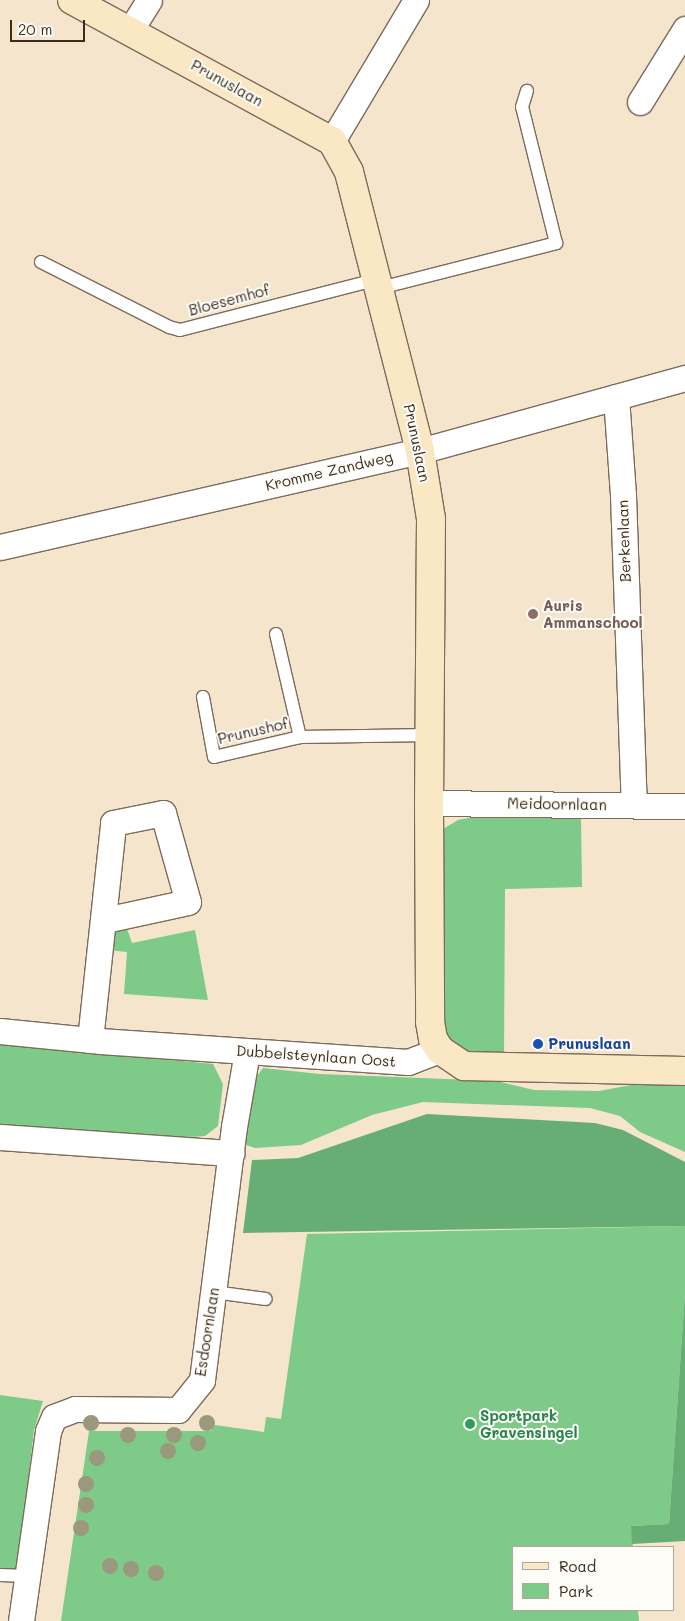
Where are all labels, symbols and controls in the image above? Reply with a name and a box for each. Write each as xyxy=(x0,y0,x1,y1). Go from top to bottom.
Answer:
scale bar xyxy=(12,10,88,42)
text: 20 m xyxy=(18,19,52,39)
street label: Prunuslaan xyxy=(188,56,266,110)
street label: Bloesemhof xyxy=(187,281,271,319)
street label: Prunuslaan xyxy=(400,402,434,484)
street label: Kromme Zandweg xyxy=(263,448,395,494)
street label: Berkenlaan xyxy=(614,499,634,583)
place label: Auris Ammanschool xyxy=(543,596,643,631)
marker: Auris Ammanschool xyxy=(527,608,539,620)
street label: Prunushof xyxy=(216,714,290,748)
street label: Meidoornlaan xyxy=(507,794,607,814)
place label: Prunuslaan xyxy=(548,1035,630,1053)
marker: Prunuslaan xyxy=(532,1038,544,1050)
street label: Dubbelsteynlaan Oost xyxy=(235,1041,397,1071)
street label: Esdoornlaan xyxy=(191,1286,223,1378)
place label: Sportpark Gravensingel xyxy=(480,1406,577,1441)
marker: Sportpark Gravensingel xyxy=(464,1418,476,1430)
legend xyxy=(512,1546,675,1611)
text: Road xyxy=(559,1556,596,1576)
text: Park xyxy=(559,1581,593,1601)

